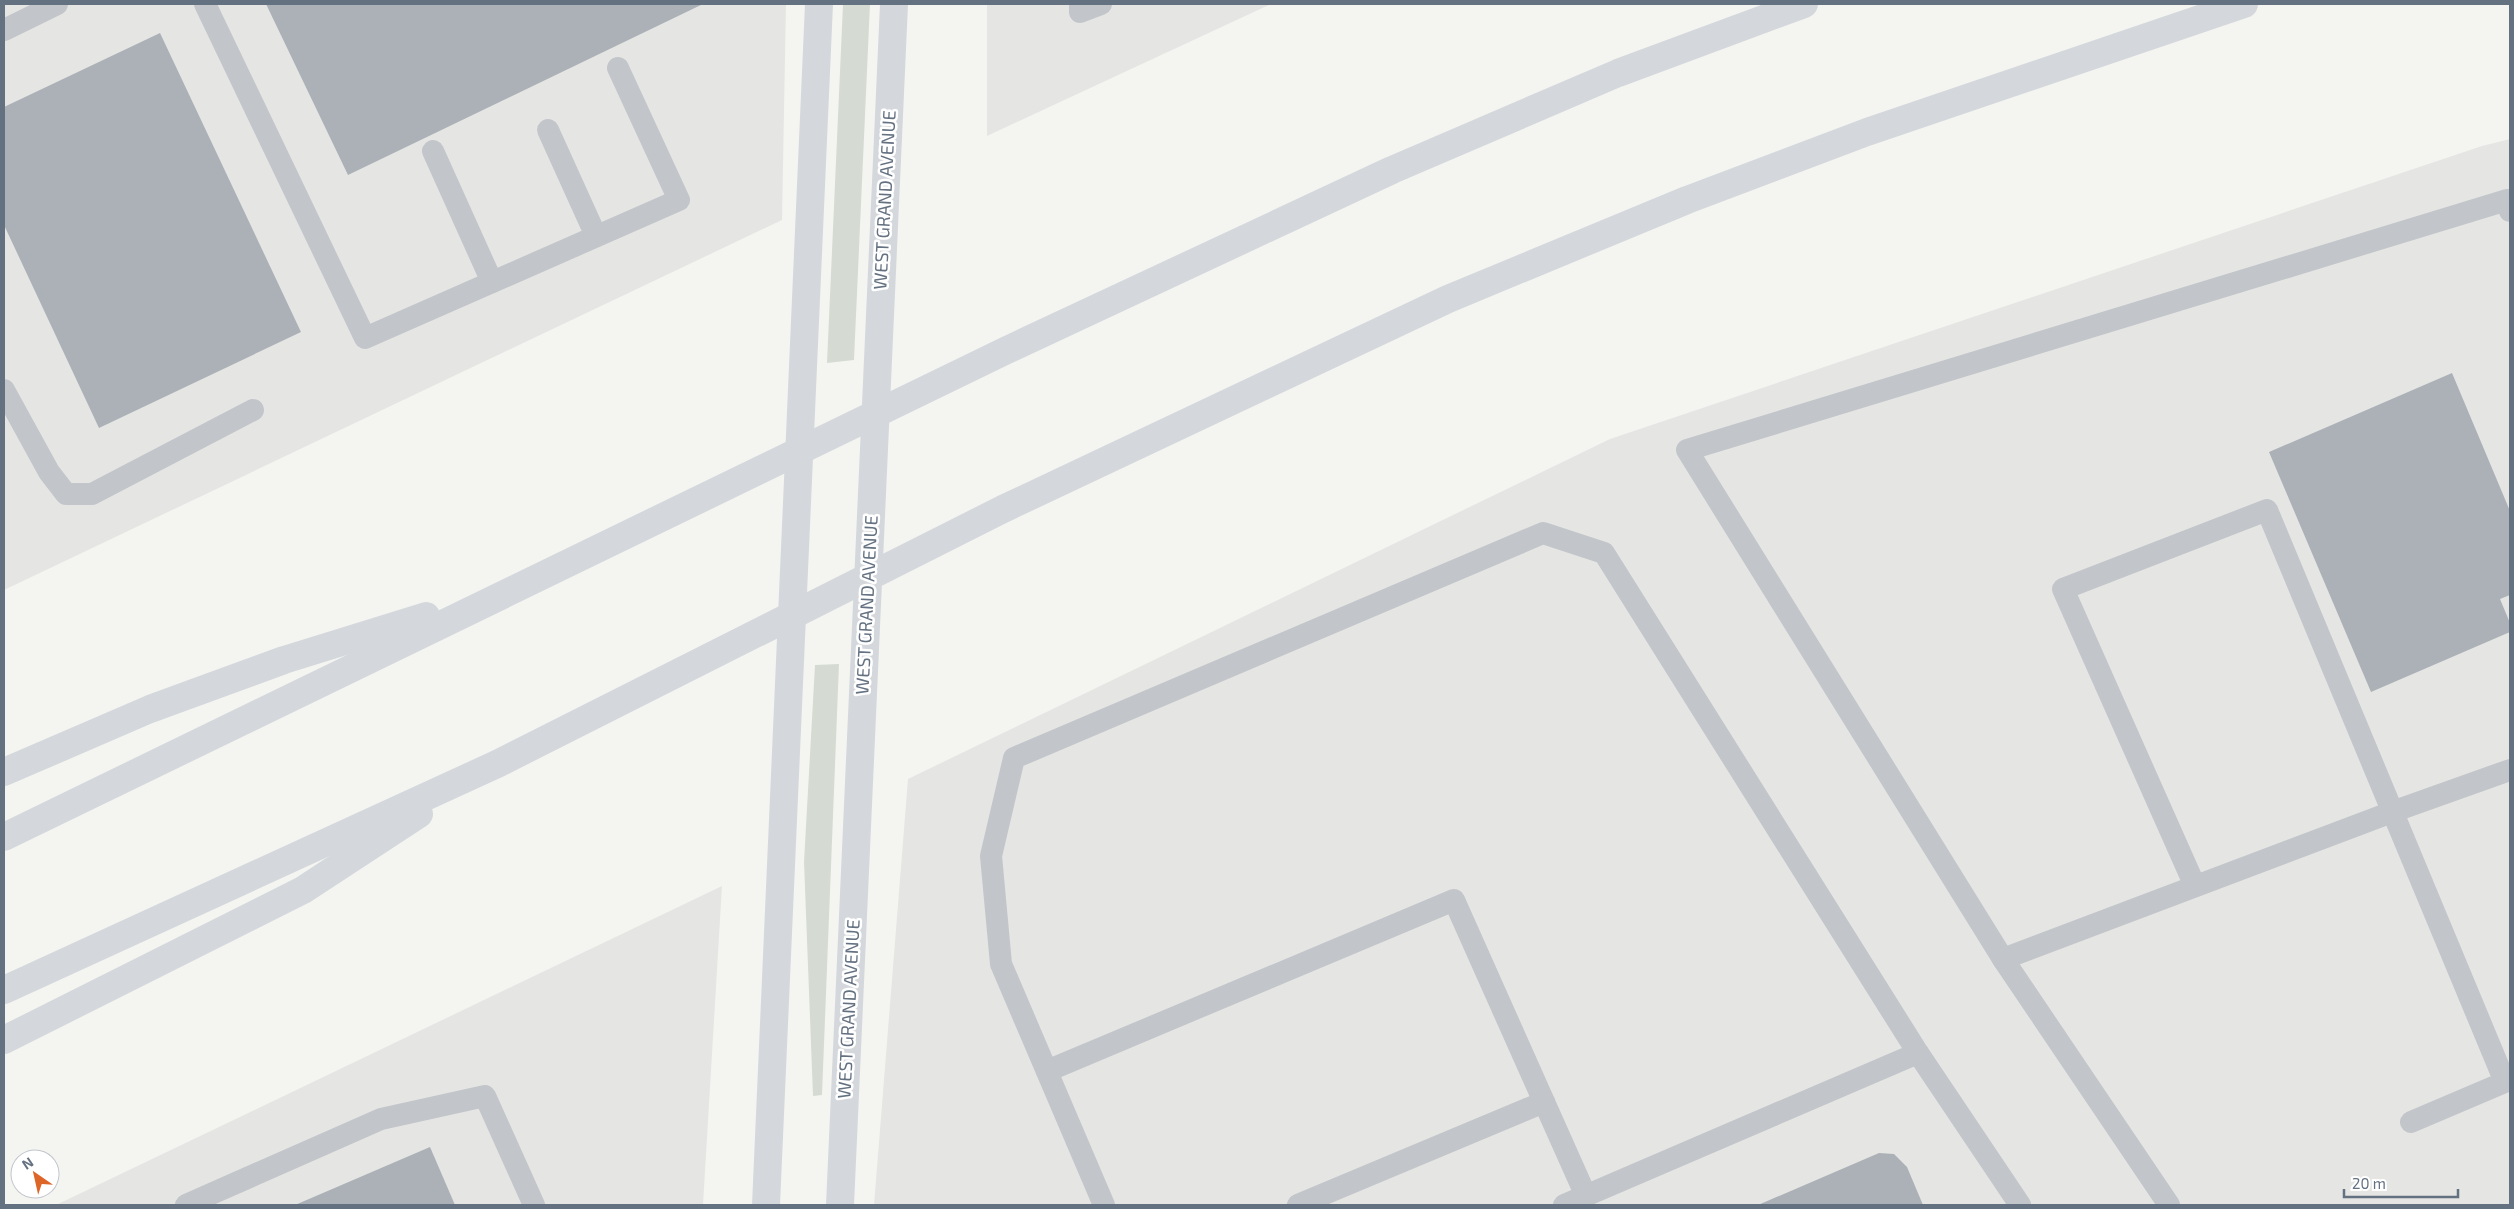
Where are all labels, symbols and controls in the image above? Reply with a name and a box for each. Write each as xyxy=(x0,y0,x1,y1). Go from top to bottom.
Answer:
street label: WEST GRAND AVENUE xyxy=(868,110,900,290)
street label: WEST GRAND AVENUE xyxy=(850,515,882,695)
street label: WEST GRAND AVENUE xyxy=(832,919,864,1099)
north arrow xyxy=(10,1149,60,1199)
text: N xyxy=(19,1153,36,1173)
scale bar xyxy=(2344,1166,2458,1198)
text: 20 m xyxy=(2352,1174,2386,1192)

